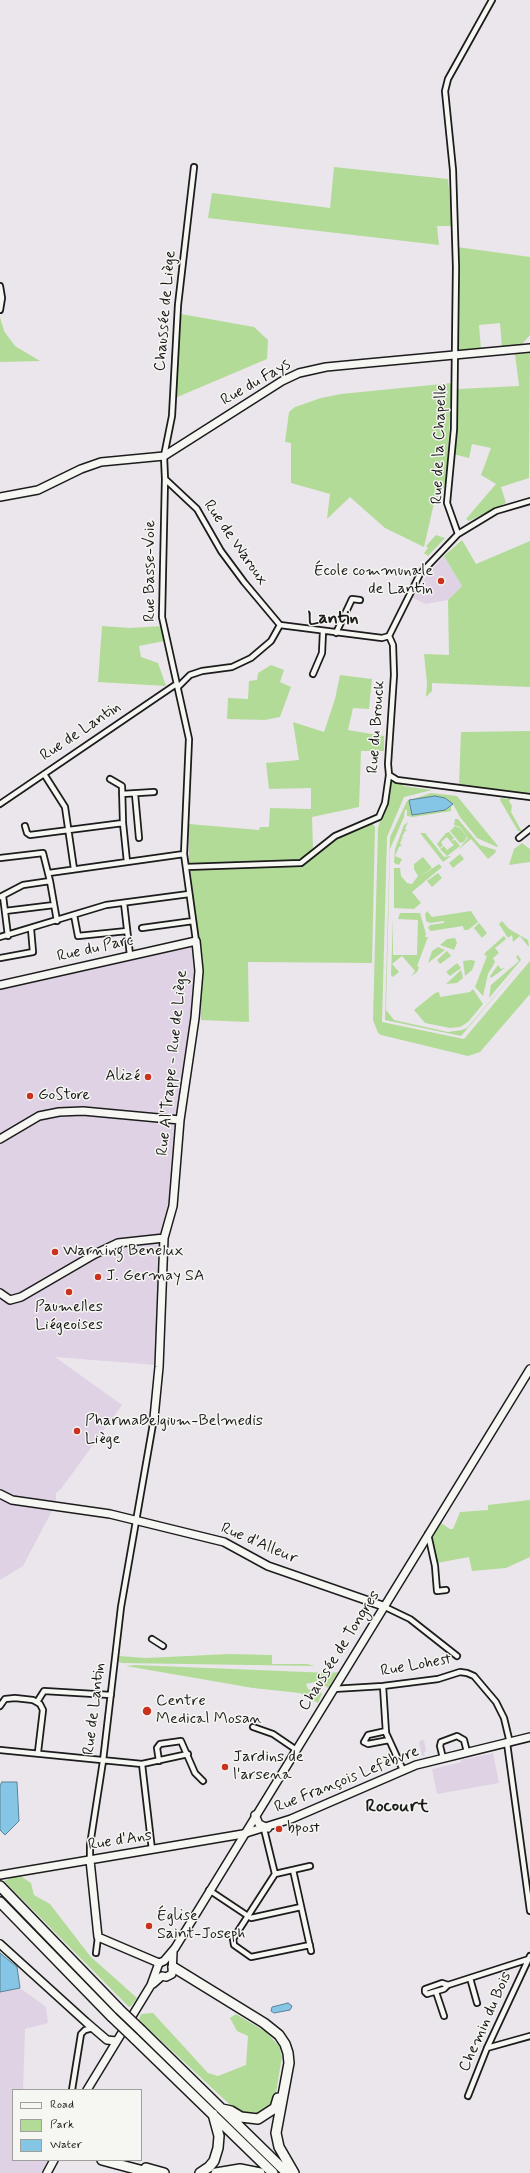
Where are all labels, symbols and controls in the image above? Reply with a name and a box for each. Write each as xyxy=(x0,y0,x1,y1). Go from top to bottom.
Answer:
street label: Chaussée de Liège xyxy=(151,250,181,372)
street label: Rue du Fays xyxy=(218,355,294,411)
street label: Rue de la Chapelle xyxy=(428,383,452,505)
street label: Rue de Waroux xyxy=(199,497,271,589)
street label: Rue Basse-Voie xyxy=(141,520,161,622)
place label: École communale de Lantin xyxy=(314,562,433,600)
marker: École communale de Lantin xyxy=(436,576,446,586)
district label: Lantin xyxy=(308,608,358,630)
street label: Rue du Brouck xyxy=(364,680,390,774)
street label: Rue de Lantin xyxy=(37,698,125,766)
street label: Rue du Parc xyxy=(55,931,135,967)
street label: Rue Al'Trappe - Rue de Liège xyxy=(154,969,192,1157)
place label: Alizé xyxy=(105,1067,140,1087)
marker: Alizé xyxy=(143,1072,153,1082)
place label: GoStore xyxy=(38,1086,90,1106)
marker: GoStore xyxy=(25,1091,35,1101)
place label: Warning Benelux xyxy=(63,1242,183,1262)
marker: Warning Benelux xyxy=(50,1247,60,1257)
place label: J. Germay SA xyxy=(106,1267,204,1287)
marker: J. Germay SA xyxy=(93,1272,103,1282)
marker: Paumelles Liégeoises xyxy=(64,1287,74,1297)
place label: Paumelles Liégeoises xyxy=(35,1298,103,1336)
place label: PharmaBelgium-Belmedis Liège xyxy=(85,1412,263,1450)
marker: PharmaBelgium-Belmedis Liège xyxy=(72,1426,82,1436)
street label: Rue d'Alleur xyxy=(218,1519,300,1569)
street label: Chaussée de Tongres xyxy=(295,1587,385,1715)
street label: Rue Lohest xyxy=(379,1650,453,1682)
street label: Rue de Lantin xyxy=(80,1662,110,1756)
place label: Centre Medical Mosan xyxy=(156,1692,262,1730)
marker: Centre Medical Mosan xyxy=(141,1705,153,1717)
street label: Rue François Lefèbvre xyxy=(272,1742,422,1818)
place label: Jardins de l'arsena xyxy=(233,1748,304,1786)
marker: Jardins de l'arsena xyxy=(220,1762,230,1772)
district label: Rocourt xyxy=(365,1796,429,1818)
place label: bpost xyxy=(287,1819,320,1839)
marker: bpost xyxy=(274,1824,284,1834)
street label: Rue d'Ans xyxy=(87,1826,153,1856)
place label: Église Saint-Joseph xyxy=(157,1907,245,1945)
marker: Église Saint-Joseph xyxy=(144,1921,154,1931)
street label: Chemin du Bois xyxy=(455,1969,517,2075)
legend xyxy=(12,2089,142,2161)
text: Road xyxy=(50,2097,74,2113)
text: Park xyxy=(50,2117,74,2133)
text: Water xyxy=(50,2137,82,2153)

